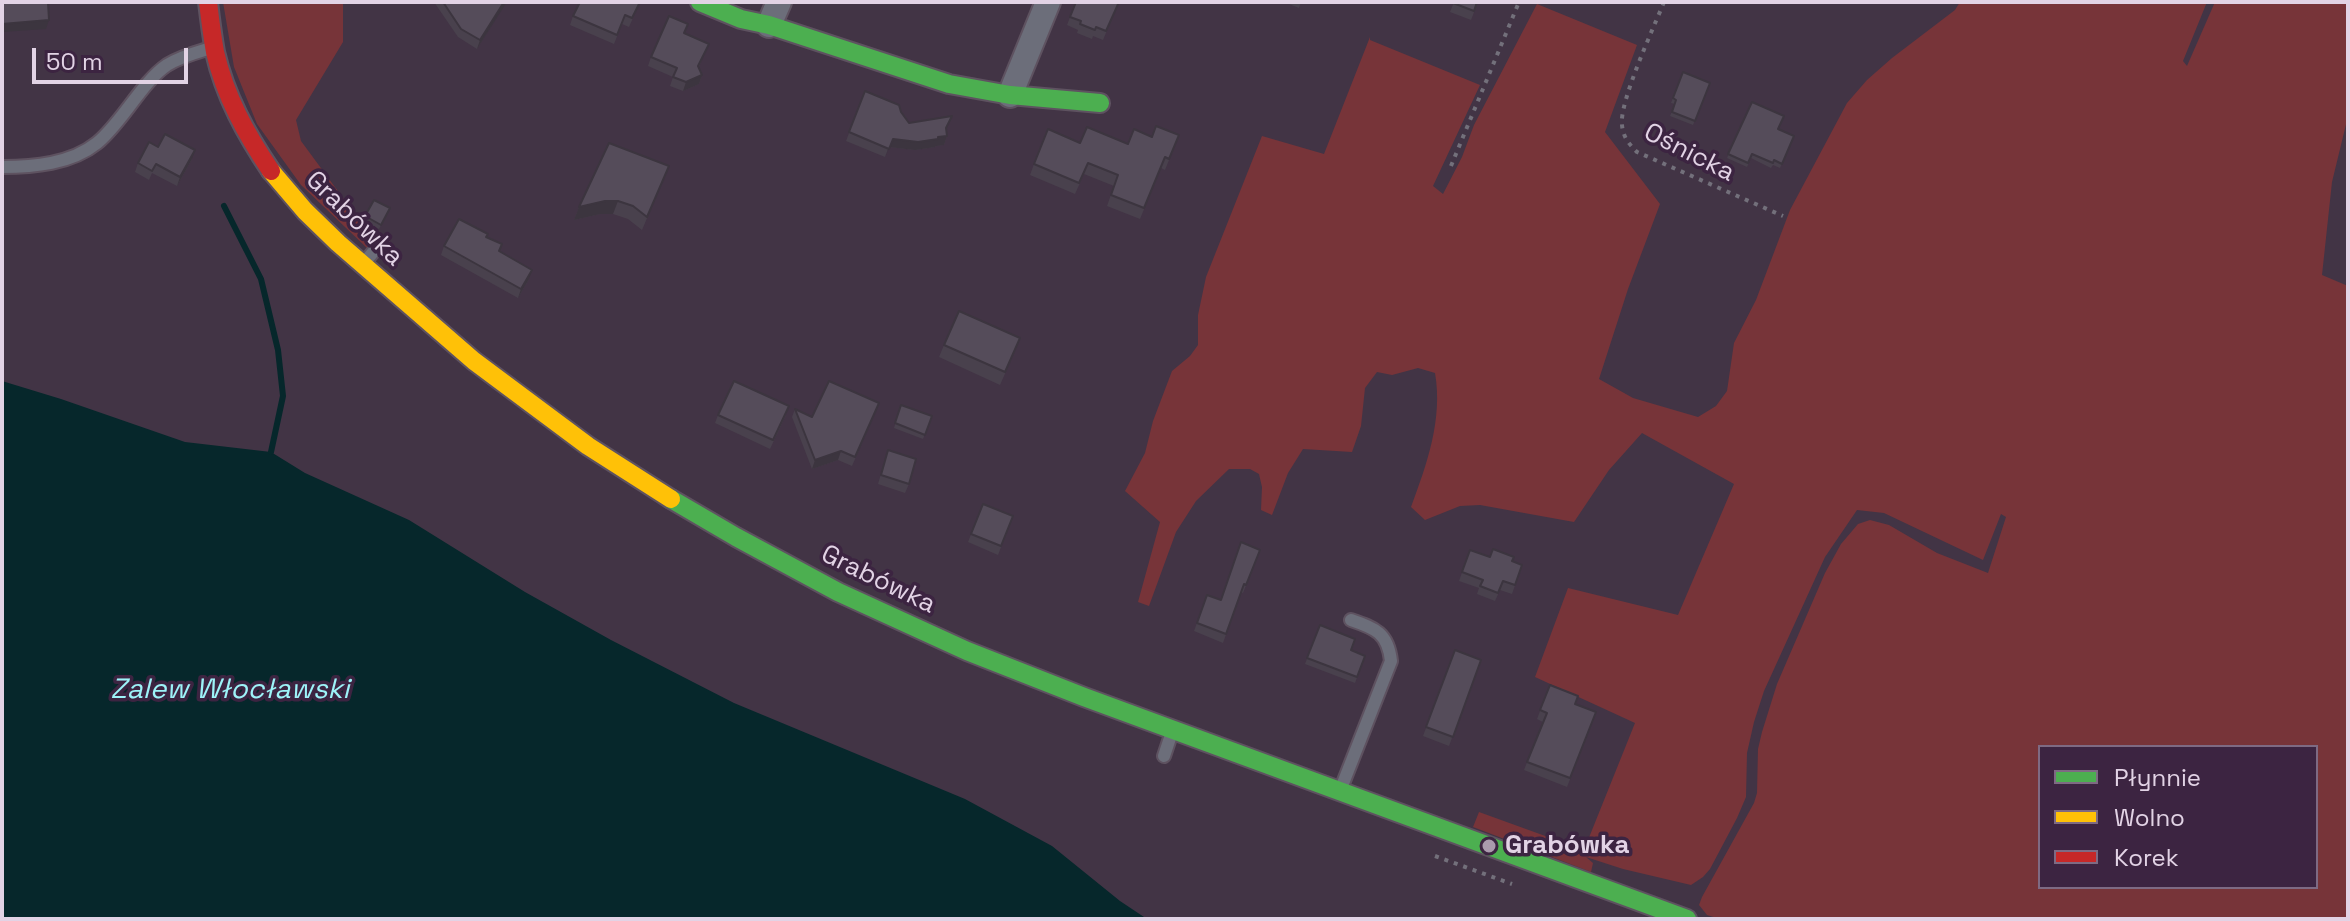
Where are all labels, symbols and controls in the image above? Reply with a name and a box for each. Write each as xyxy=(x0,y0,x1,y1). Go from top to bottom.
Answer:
scale bar xyxy=(36,32,192,82)
text: 50 m xyxy=(46,46,103,77)
street label: Ośnicka xyxy=(1638,117,1740,189)
street label: Grabówka xyxy=(299,165,409,273)
street label: Grabówka xyxy=(816,539,940,621)
water label: Zalew Włocławski xyxy=(111,673,349,707)
legend xyxy=(2038,745,2318,889)
text: Płynnie xyxy=(2114,762,2201,793)
text: Wolno xyxy=(2114,802,2185,833)
place label: Grabówka xyxy=(1505,830,1629,862)
marker: Grabówka xyxy=(1480,837,1498,855)
text: Korek xyxy=(2114,842,2179,873)

